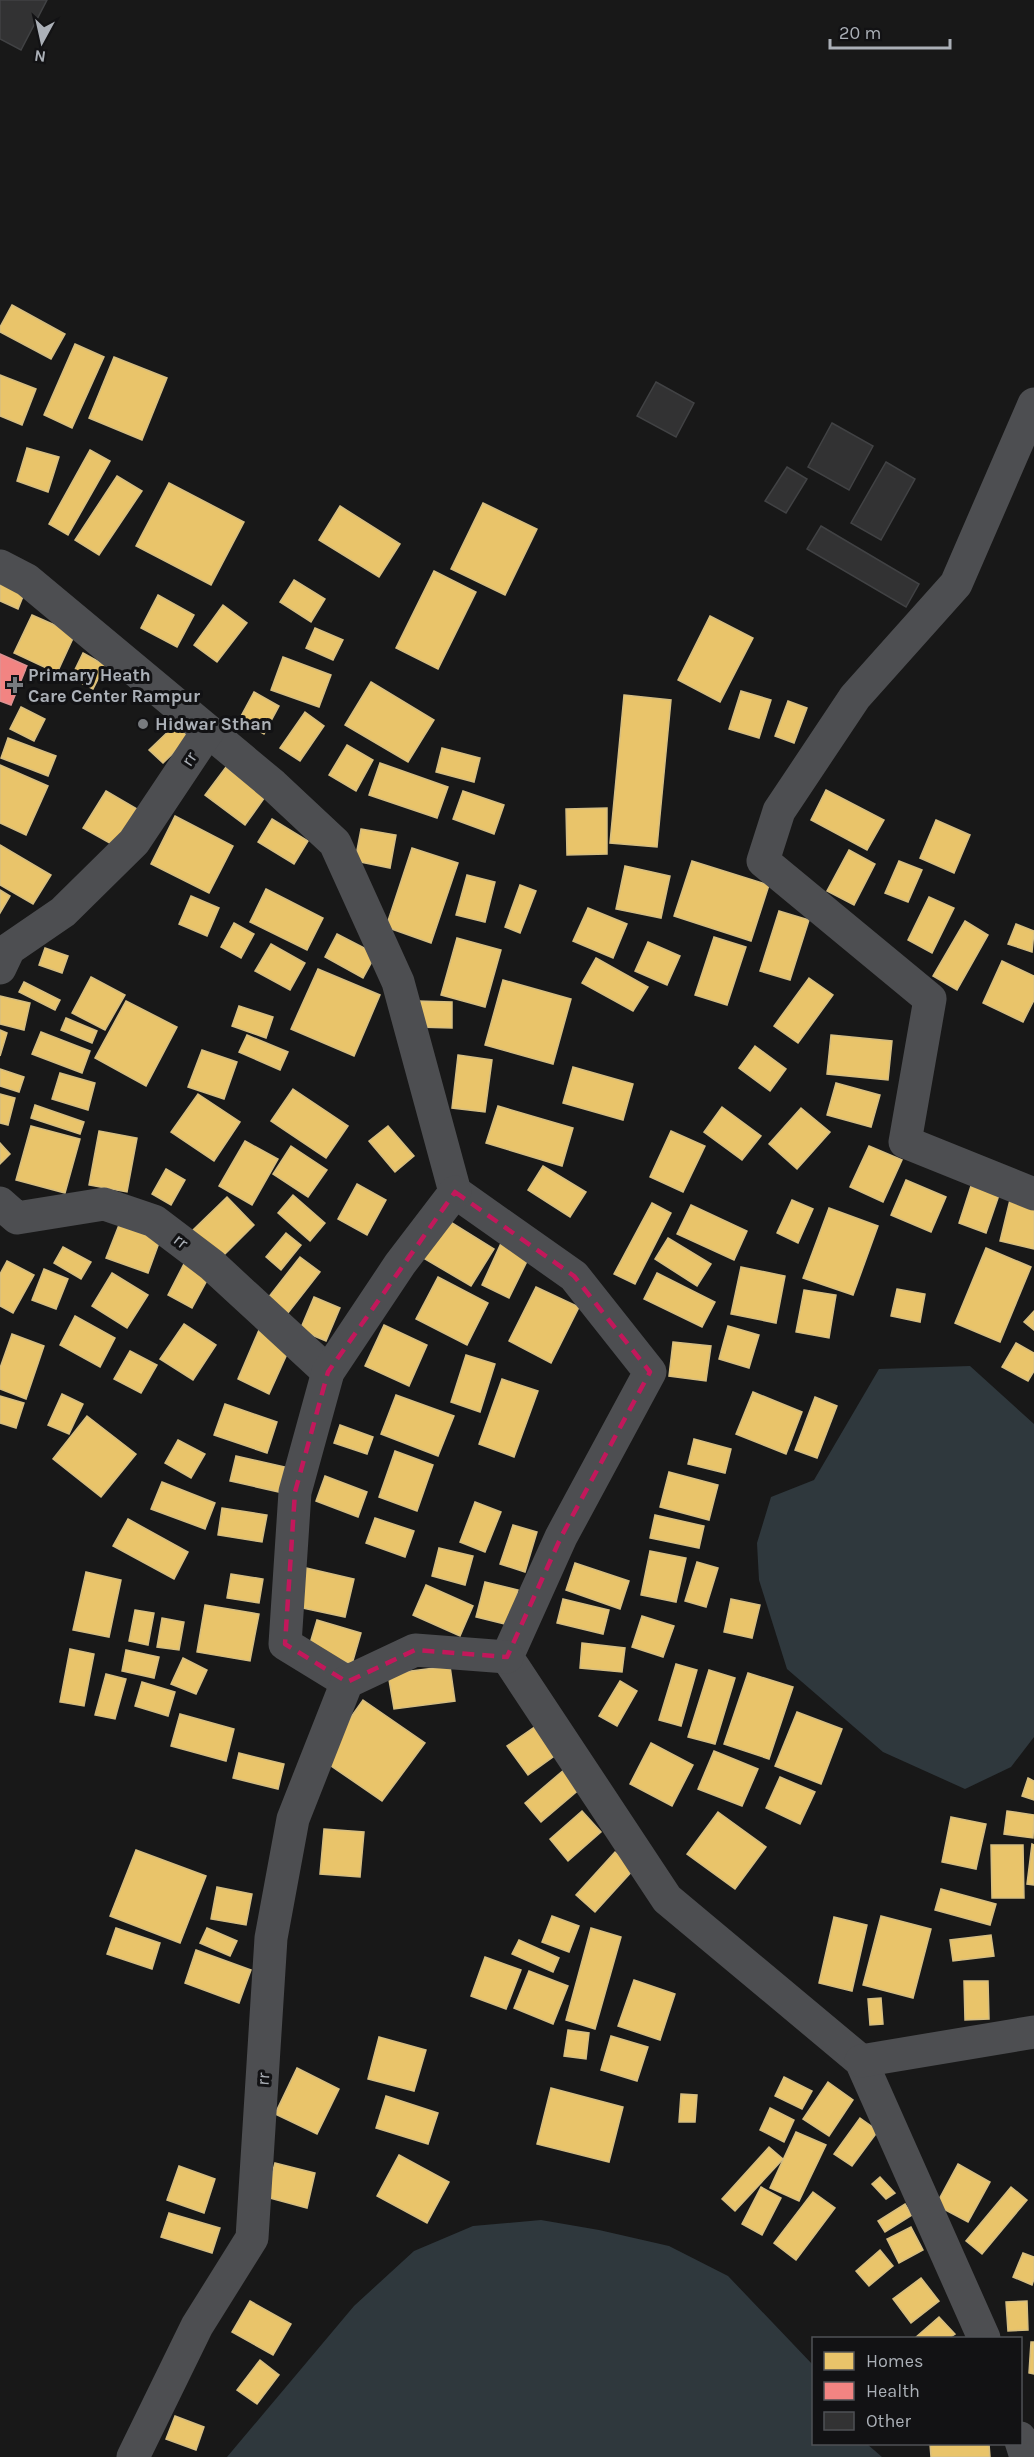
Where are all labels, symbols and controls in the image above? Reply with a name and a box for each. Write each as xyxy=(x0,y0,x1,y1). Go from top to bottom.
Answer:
north arrow xyxy=(12,12,72,72)
scale bar xyxy=(830,12,950,50)
text: 20 m xyxy=(839,22,881,44)
text: N xyxy=(33,46,47,67)
place label: Primary Heath Care Center Rampur xyxy=(28,664,200,707)
marker: Primary Heath Care Center Rampur xyxy=(6,676,24,694)
place label: Hidwar Sthan xyxy=(155,713,272,735)
marker: Hidwar Sthan xyxy=(136,717,150,731)
street label: rr xyxy=(176,747,202,771)
street label: rr xyxy=(169,1228,193,1254)
street label: rr xyxy=(252,2071,274,2086)
legend xyxy=(812,2337,1022,2445)
text: Homes xyxy=(866,2350,923,2372)
text: Health xyxy=(866,2380,920,2402)
text: Other xyxy=(866,2410,911,2432)

